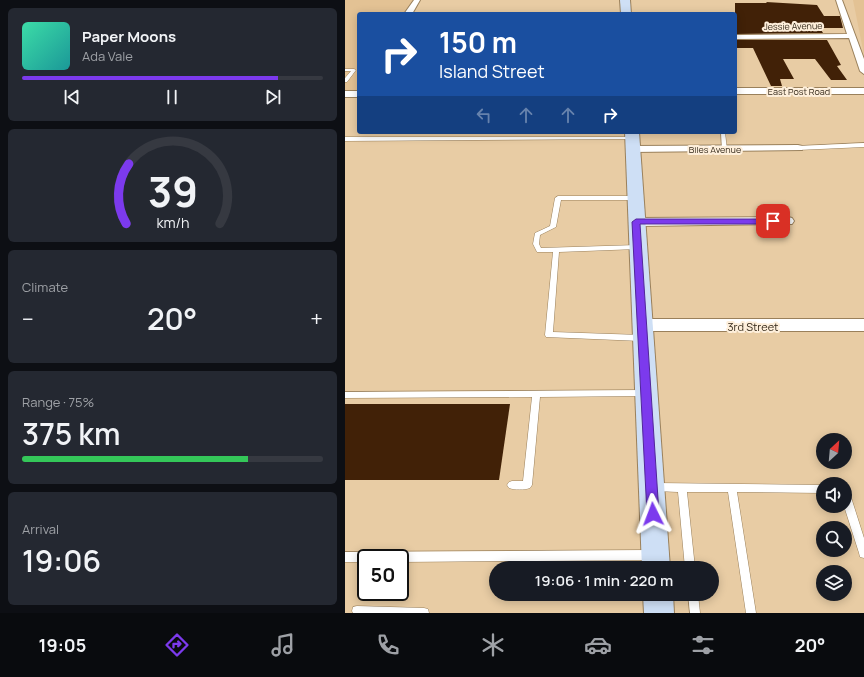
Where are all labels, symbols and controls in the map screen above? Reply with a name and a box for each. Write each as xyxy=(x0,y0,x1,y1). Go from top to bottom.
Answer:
street label: Jessie Avenue xyxy=(763,19,823,33)
text: 150 m xyxy=(439,23,517,61)
text: Paper Moons xyxy=(82,26,176,47)
icon: right xyxy=(373,28,425,80)
text: Ada Vale xyxy=(82,47,133,65)
text: Island Street xyxy=(439,59,545,83)
street label: East Post Road xyxy=(768,85,830,98)
icon: previous xyxy=(61,86,83,108)
icon: pause xyxy=(161,86,183,108)
icon: next xyxy=(262,86,284,108)
icon: left xyxy=(473,104,495,126)
icon: ahead xyxy=(515,104,537,126)
icon: ahead xyxy=(557,104,579,126)
icon: right xyxy=(599,104,621,126)
street label: Biles Avenue xyxy=(689,143,741,156)
text: 39 xyxy=(147,162,198,218)
pin xyxy=(756,204,790,238)
icon: arrive xyxy=(762,210,784,232)
text: km/h xyxy=(156,212,189,231)
text: Climate xyxy=(22,278,68,296)
text: 20° xyxy=(147,298,197,339)
text: − xyxy=(22,304,34,334)
text: + xyxy=(310,304,323,334)
street label: 3rd Street xyxy=(728,319,778,334)
text: Range · 75% xyxy=(22,393,94,411)
text: 375 km xyxy=(22,413,121,454)
north arrow xyxy=(816,433,852,469)
map controls xyxy=(816,433,852,601)
button: sound xyxy=(816,477,852,513)
position arrow xyxy=(632,493,674,535)
text: Arrival xyxy=(22,520,59,538)
button: search xyxy=(816,521,852,557)
text: 19:06 xyxy=(22,540,101,581)
speed limit sign: 50 xyxy=(357,549,409,601)
button: layers xyxy=(816,565,852,601)
text: 19:06 · 1 min · 220 m xyxy=(535,570,673,591)
icon: directions xyxy=(163,631,191,659)
icon: music xyxy=(269,631,297,659)
icon: phone xyxy=(374,631,402,659)
icon: climate xyxy=(479,631,507,659)
icon: car xyxy=(584,631,612,659)
icon: filters xyxy=(689,631,717,659)
text: 19:05 xyxy=(39,633,86,657)
text: 20° xyxy=(795,633,825,657)

